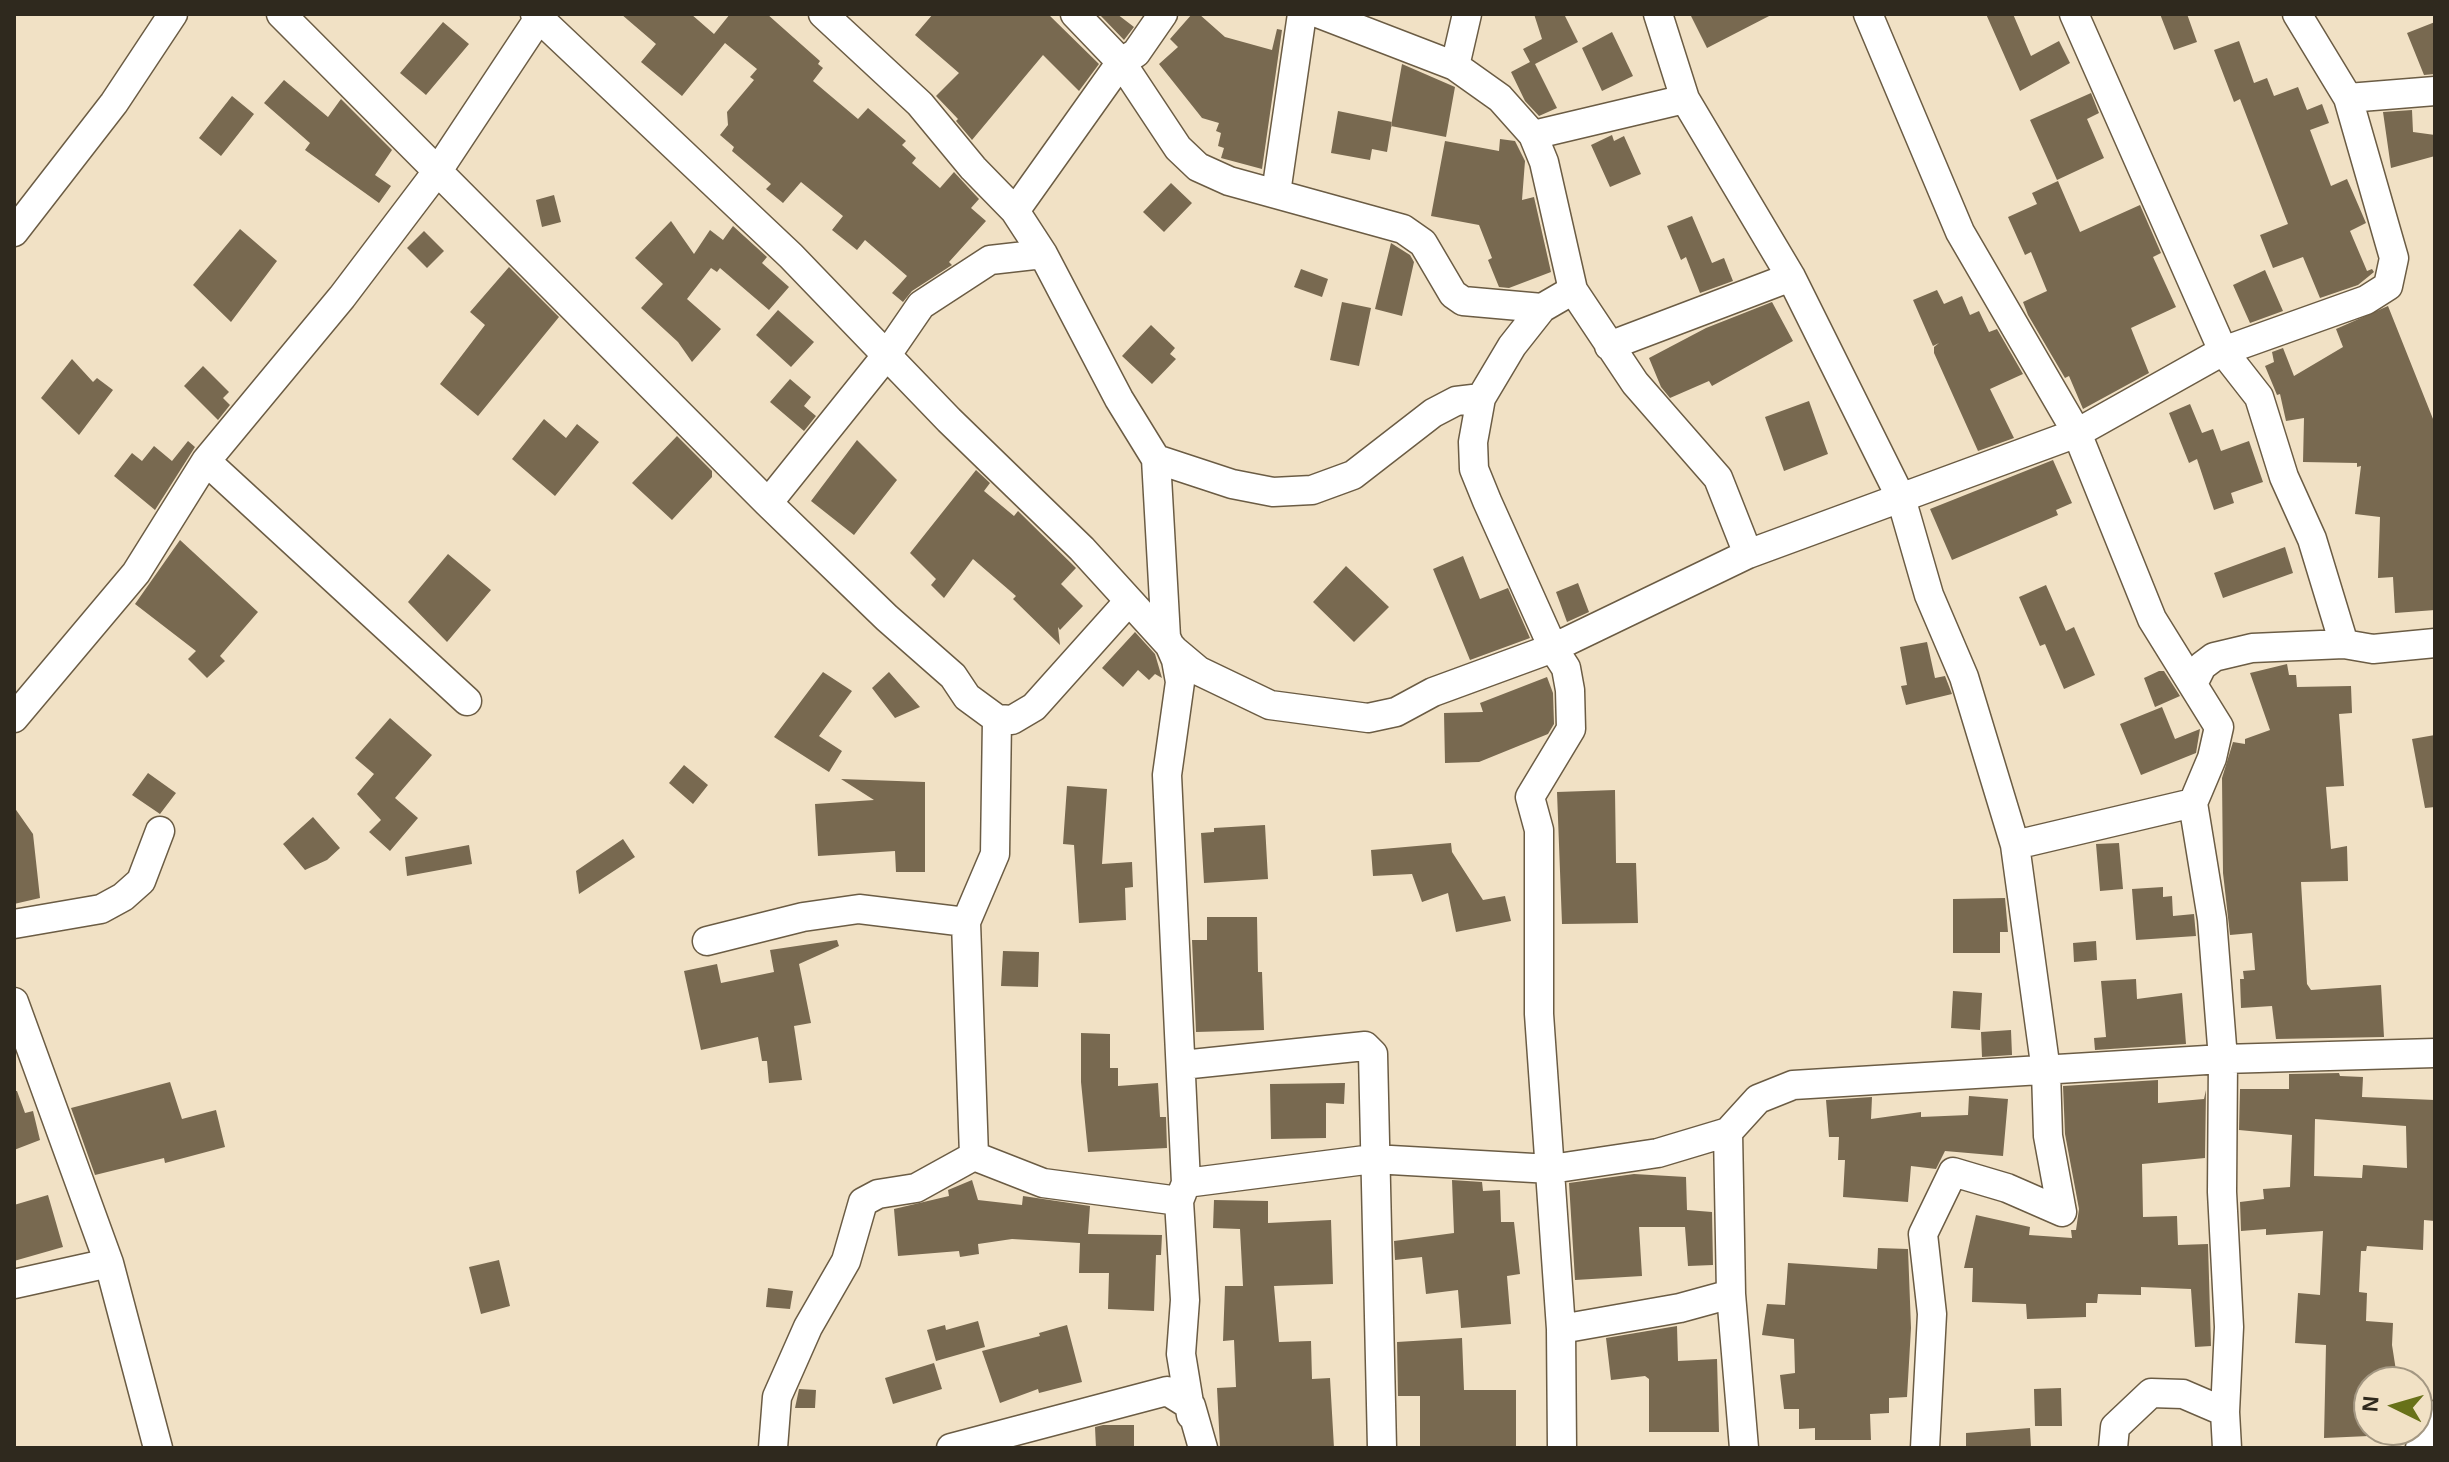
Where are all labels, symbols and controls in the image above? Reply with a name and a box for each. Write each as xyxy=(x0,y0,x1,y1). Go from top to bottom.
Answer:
north arrow xyxy=(2353,1366,2433,1446)
text: N xyxy=(2357,1395,2384,1413)

